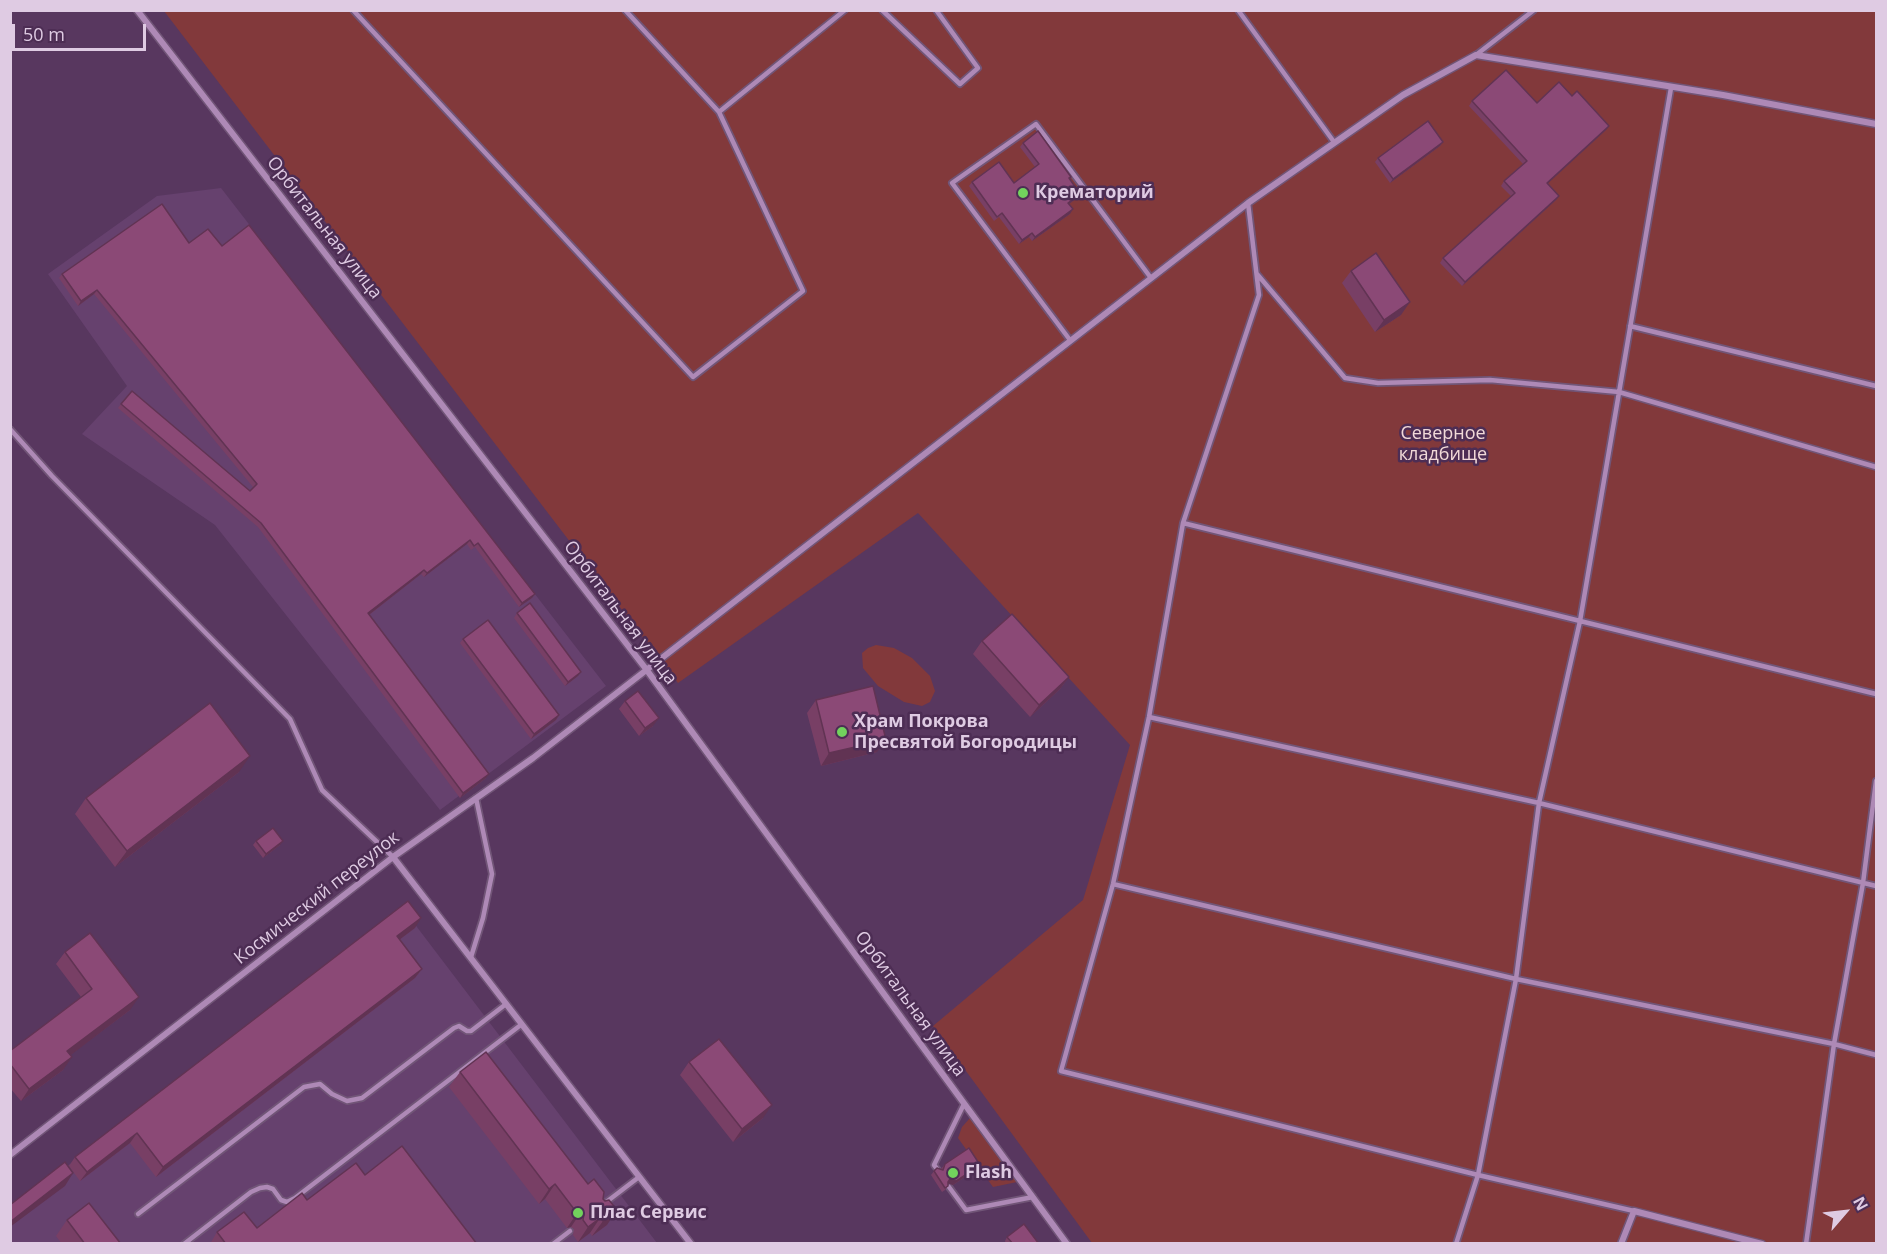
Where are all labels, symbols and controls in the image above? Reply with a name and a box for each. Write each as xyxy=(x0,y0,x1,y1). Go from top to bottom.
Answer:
scale bar xyxy=(15,12,148,50)
text: 50 m xyxy=(23,22,65,46)
street label: Орбитальная улица xyxy=(262,153,386,303)
place label: Крематорий xyxy=(1035,182,1154,204)
marker: Крематорий xyxy=(1016,186,1030,200)
park label: Северное кладбище xyxy=(1399,423,1487,466)
street label: Орбитальная улица xyxy=(559,537,681,689)
place label: Храм Покрова Пресвятой Богородицы xyxy=(854,711,1077,754)
marker: Храм Покрова Пресвятой Богородицы xyxy=(835,725,849,739)
street label: Космический переулок xyxy=(230,827,404,969)
street label: Орбитальная улица xyxy=(850,927,970,1081)
place label: Flash xyxy=(965,1162,1012,1184)
marker: Flash xyxy=(946,1166,960,1180)
north arrow xyxy=(1815,1182,1875,1242)
text: N xyxy=(1848,1193,1874,1214)
place label: Плас Сервис xyxy=(590,1202,707,1224)
marker: Плас Сервис xyxy=(571,1206,585,1220)

